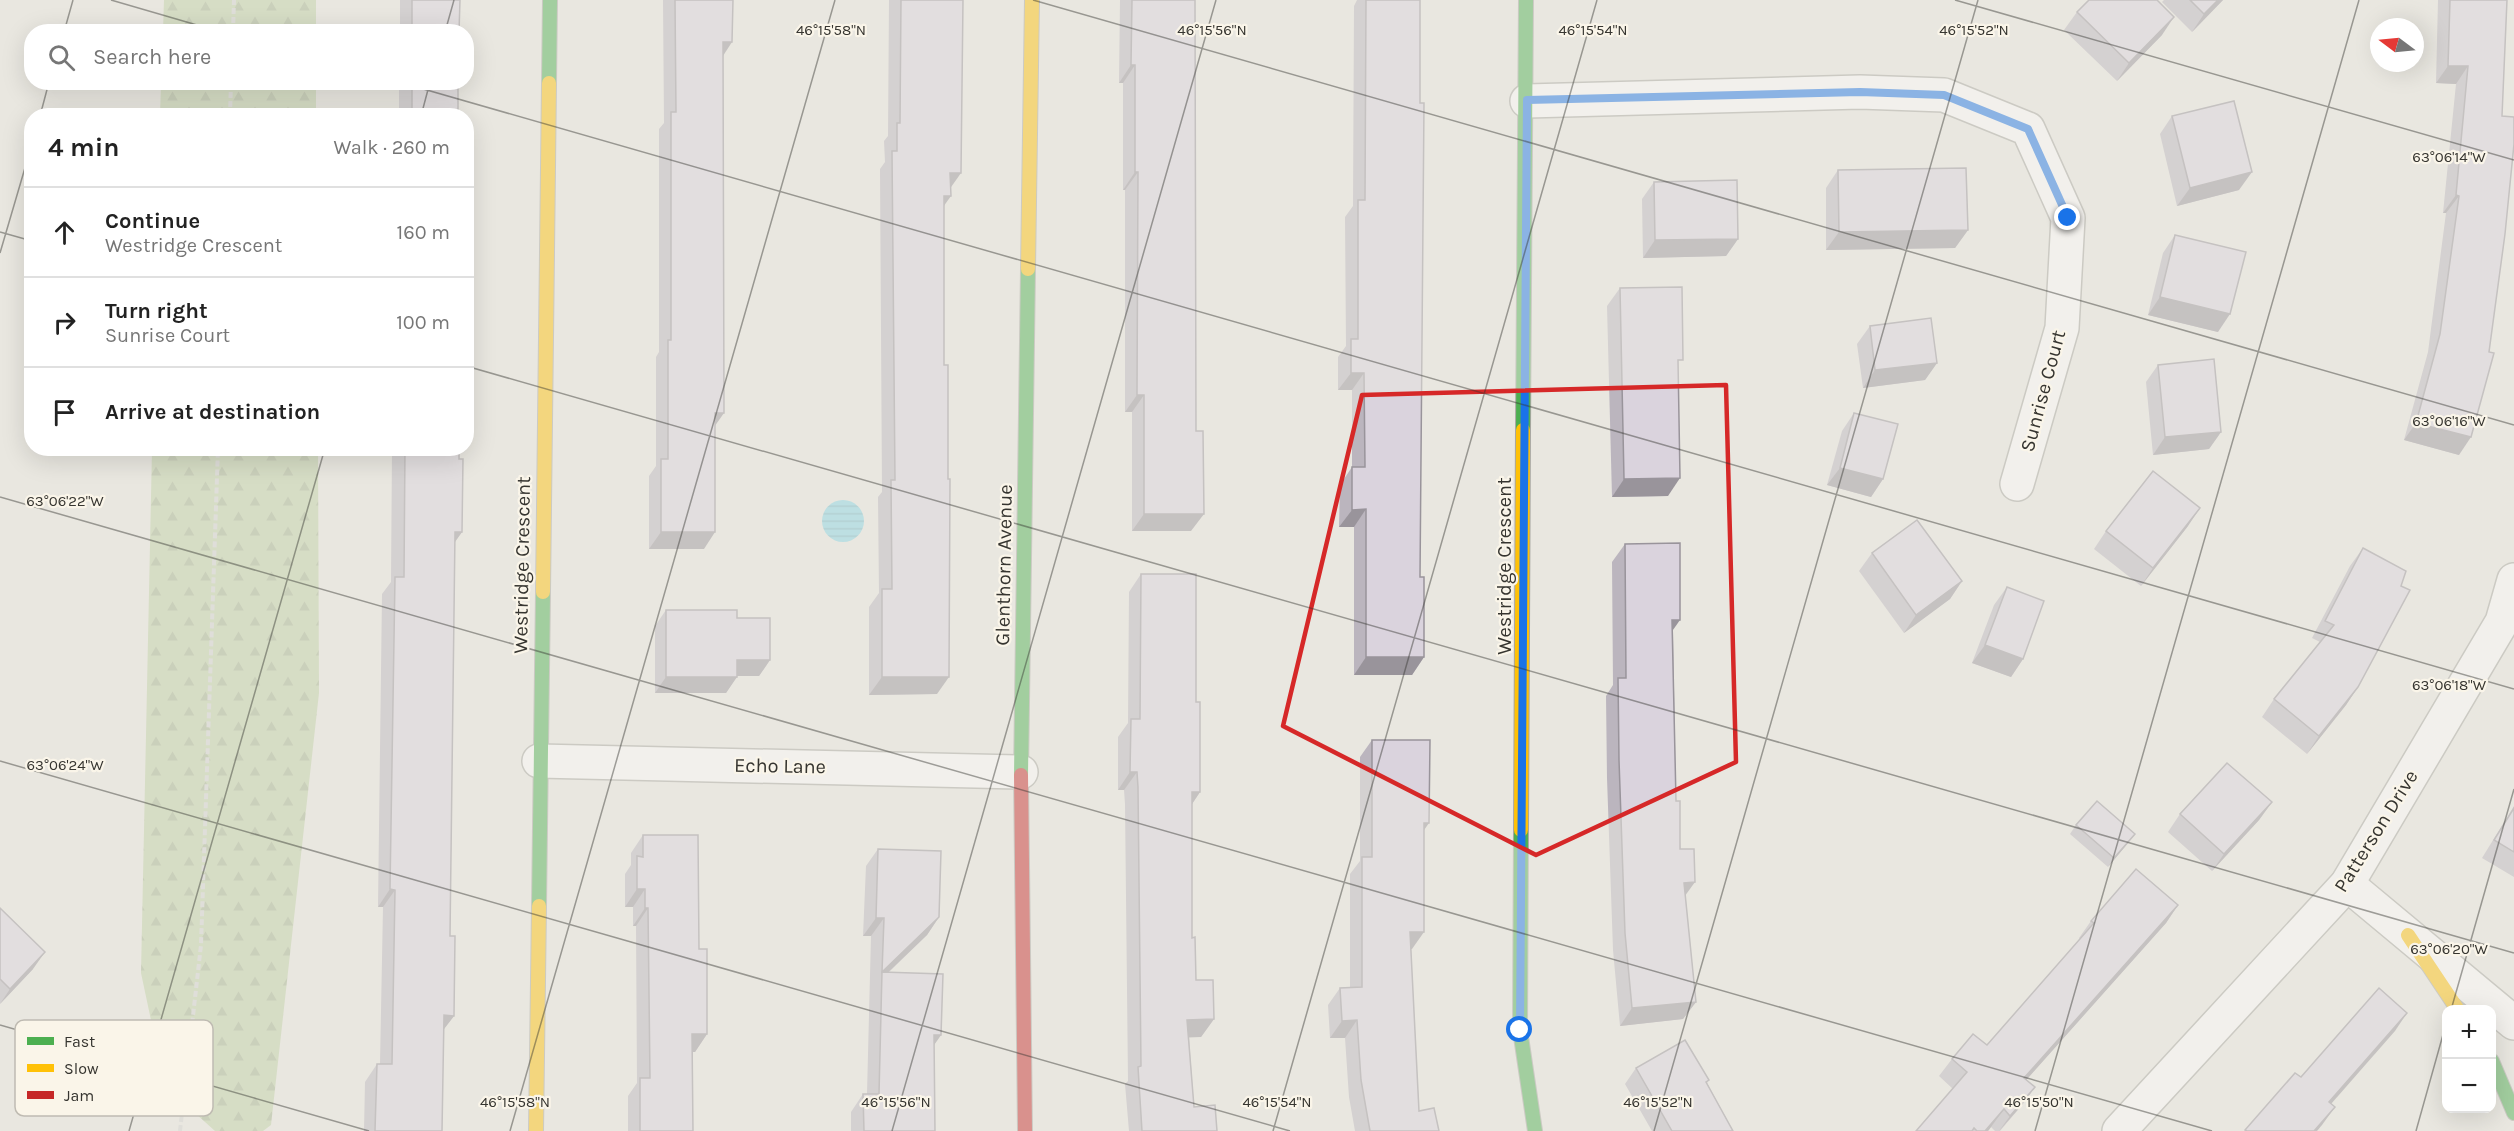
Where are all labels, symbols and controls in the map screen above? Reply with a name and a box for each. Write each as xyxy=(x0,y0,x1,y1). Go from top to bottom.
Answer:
north arrow xyxy=(2370,18,2424,72)
text: 46°15'58"N xyxy=(796,21,866,39)
text: 46°15'56"N xyxy=(1177,21,1247,39)
text: 46°15'54"N xyxy=(1558,21,1628,39)
text: 46°15'52"N xyxy=(1939,21,2009,39)
search box xyxy=(24,24,474,90)
icon: search xyxy=(45,41,78,74)
text: Search here xyxy=(93,44,211,70)
text: 4 min xyxy=(48,132,119,163)
text: Walk · 260 m xyxy=(333,136,450,159)
text: 63°06'14"W xyxy=(2412,148,2486,166)
route end xyxy=(2054,204,2080,230)
text: Continue xyxy=(105,208,200,234)
icon: ahead xyxy=(48,216,81,249)
text: 160 m xyxy=(397,221,450,244)
text: Westridge Crescent xyxy=(105,234,282,257)
text: Turn right xyxy=(105,298,208,324)
icon: right xyxy=(48,306,81,339)
text: 100 m xyxy=(396,311,450,334)
text: Sunrise Court xyxy=(105,324,230,347)
street label: Sunrise Court xyxy=(2016,327,2070,454)
icon: arrive xyxy=(48,396,81,429)
text: Arrive at destination xyxy=(105,399,320,425)
text: 63°06'16"W xyxy=(2412,412,2486,430)
street label: Westridge Crescent xyxy=(509,476,535,654)
street label: Westridge Crescent xyxy=(1493,477,1516,655)
street label: Glenthorn Avenue xyxy=(991,484,1017,646)
text: 63°06'22"W xyxy=(26,492,104,510)
text: 63°06'18"W xyxy=(2412,676,2487,694)
street label: Echo Lane xyxy=(734,754,826,778)
text: 63°06'24"W xyxy=(26,756,104,774)
street label: Patterson Drive xyxy=(2329,766,2423,896)
text: 63°06'20"W xyxy=(2410,940,2488,958)
map controls xyxy=(2442,1005,2496,1113)
button: + xyxy=(2442,1005,2496,1059)
route start xyxy=(1506,1016,1532,1042)
legend xyxy=(15,1020,213,1116)
text: Fast xyxy=(64,1032,95,1051)
text: Slow xyxy=(64,1059,99,1078)
button: − xyxy=(2442,1059,2496,1113)
text: Jam xyxy=(64,1086,94,1105)
text: 46°15'58"N xyxy=(480,1093,550,1111)
text: 46°15'56"N xyxy=(861,1093,931,1111)
text: 46°15'54"N xyxy=(1242,1093,1312,1111)
text: 46°15'52"N xyxy=(1623,1093,1693,1111)
text: 46°15'50"N xyxy=(2004,1093,2074,1111)

